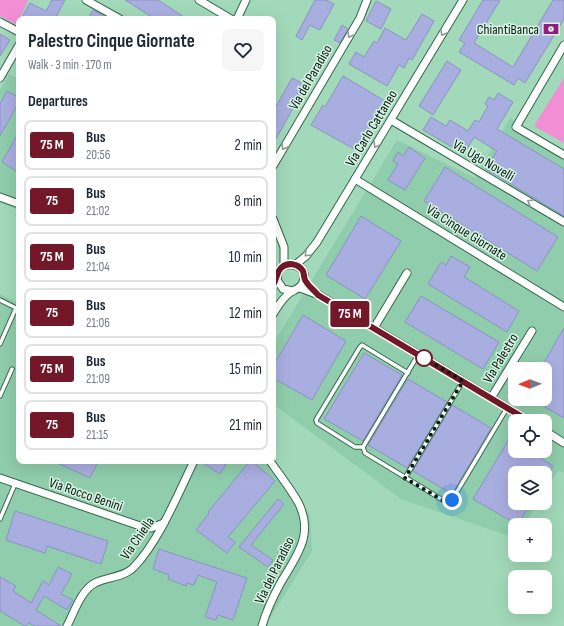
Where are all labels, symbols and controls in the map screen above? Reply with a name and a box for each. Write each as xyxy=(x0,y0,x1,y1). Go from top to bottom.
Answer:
bank icon: ChiantiBanca xyxy=(542,20,560,38)
place label: ChiantiBanca xyxy=(477,21,539,38)
button: heart xyxy=(222,29,264,71)
one-way arrow xyxy=(441,29,448,36)
text: Palestro Cinque Giornate xyxy=(28,30,195,53)
one-way arrow xyxy=(347,31,354,38)
street label: Via del Paradiso xyxy=(285,41,336,113)
text: Walk · 3 min · 170 m xyxy=(28,57,112,73)
street label: Via Carlo Cattaneo xyxy=(342,87,401,170)
text: Departures xyxy=(28,92,88,111)
text: Bus xyxy=(86,128,105,147)
text: 75 M xyxy=(40,136,64,153)
text: 2 min xyxy=(235,136,262,155)
street label: Via Ugo Novelli xyxy=(450,136,518,185)
one-way arrow xyxy=(373,141,381,148)
one-way arrow xyxy=(282,143,289,150)
text: 20:56 xyxy=(86,147,110,163)
text: Bus xyxy=(86,184,105,203)
text: 75 xyxy=(46,192,58,209)
text: 8 min xyxy=(234,192,262,211)
one-way arrow xyxy=(527,200,534,207)
street label: Via Cinque Giornate xyxy=(423,201,510,264)
text: 21:02 xyxy=(86,203,110,219)
text: Bus xyxy=(86,240,105,259)
text: 75 M xyxy=(40,248,64,265)
text: 10 min xyxy=(229,248,262,267)
one-way arrow xyxy=(304,249,311,257)
text: 21:04 xyxy=(86,259,110,275)
text: Bus xyxy=(86,296,105,315)
line badge: 75 M xyxy=(322,301,378,327)
text: 75 xyxy=(46,304,58,321)
text: 12 min xyxy=(229,304,262,323)
text: 75 M xyxy=(338,305,362,322)
text: 21:06 xyxy=(86,315,110,331)
street label: Via Palestro xyxy=(479,330,522,386)
unlabelled marker xyxy=(415,349,433,367)
text: Bus xyxy=(86,352,105,371)
text: 75 M xyxy=(40,360,64,377)
text: 15 min xyxy=(230,360,262,379)
north arrow xyxy=(508,362,552,406)
map controls xyxy=(508,362,552,614)
text: 21:09 xyxy=(86,371,110,387)
text: Bus xyxy=(86,408,105,427)
button: locate xyxy=(508,414,552,458)
text: 75 xyxy=(46,416,58,433)
text: 21 min xyxy=(229,416,262,435)
text: 21:15 xyxy=(86,427,108,443)
button: layers xyxy=(508,466,552,510)
street label: Via Rocco Benini xyxy=(47,474,125,515)
your location xyxy=(442,490,462,510)
street label: Via Chiella xyxy=(117,514,158,563)
button: + xyxy=(508,518,552,562)
street label: Via del Paradiso xyxy=(251,534,298,606)
button: − xyxy=(508,570,552,614)

